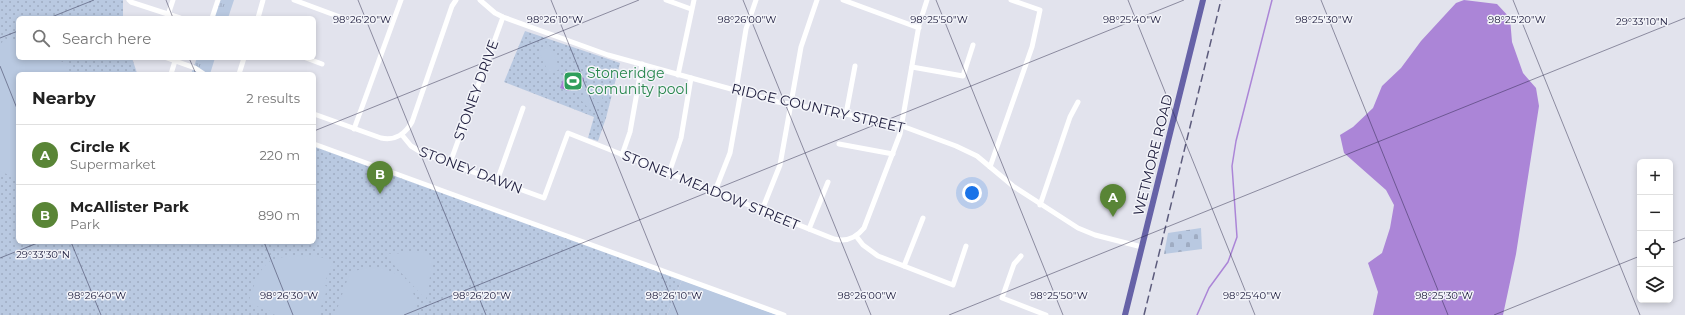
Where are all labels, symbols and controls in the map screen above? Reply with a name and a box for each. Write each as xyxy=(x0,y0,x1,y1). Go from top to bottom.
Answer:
text: 98°26'20"W xyxy=(333,13,391,26)
text: 98°26'10"W xyxy=(527,13,583,26)
text: 98°26'00"W xyxy=(718,13,776,26)
text: 98°25'50"W xyxy=(910,13,968,26)
text: 98°25'40"W xyxy=(1103,13,1161,26)
text: 98°25'30"W xyxy=(1295,13,1353,26)
text: 98°25'20"W xyxy=(1488,13,1546,26)
text: 29°33'10"N xyxy=(1616,15,1668,28)
search box xyxy=(16,16,316,60)
icon: search xyxy=(30,27,52,49)
text: Search here xyxy=(62,29,151,48)
street label: STONEY DRIVE xyxy=(449,37,503,143)
place label: Stoneridge comunity pool xyxy=(587,64,688,98)
sports icon: Stoneridge comunity pool xyxy=(562,70,584,92)
street label: RIDGE COUNTRY STREET xyxy=(730,79,906,137)
text: Nearby xyxy=(32,88,96,108)
text: 2 results xyxy=(246,90,300,106)
street label: WETMORE ROAD xyxy=(1129,92,1177,218)
text: Circle K xyxy=(70,137,130,156)
street label: STONEY DAWN xyxy=(417,142,525,198)
street label: STONEY MEADOW STREET xyxy=(620,146,802,234)
text: A xyxy=(40,147,50,163)
text: 220 m xyxy=(259,147,300,163)
text: Supermarket xyxy=(70,156,156,172)
map controls xyxy=(1637,159,1673,303)
button: + xyxy=(1637,159,1673,195)
pin: B xyxy=(367,161,393,194)
your location xyxy=(962,183,982,203)
pin: A xyxy=(1100,184,1126,217)
button: − xyxy=(1637,195,1673,231)
text: McAllister Park xyxy=(70,197,189,216)
text: B xyxy=(40,207,50,223)
text: 890 m xyxy=(258,207,300,223)
text: Park xyxy=(70,216,100,232)
button: locate xyxy=(1637,231,1673,267)
text: 29°33'30"N xyxy=(16,248,70,261)
button: layers xyxy=(1637,267,1673,303)
text: 98°26'40"W xyxy=(68,289,126,302)
text: 98°26'30"W xyxy=(260,289,318,302)
text: 98°26'20"W xyxy=(453,289,511,302)
text: 98°26'10"W xyxy=(646,289,702,302)
text: 98°26'00"W xyxy=(838,289,896,302)
text: 98°25'50"W xyxy=(1030,289,1088,302)
text: 98°25'40"W xyxy=(1223,289,1281,302)
text: 98°25'30"W xyxy=(1415,289,1473,302)

